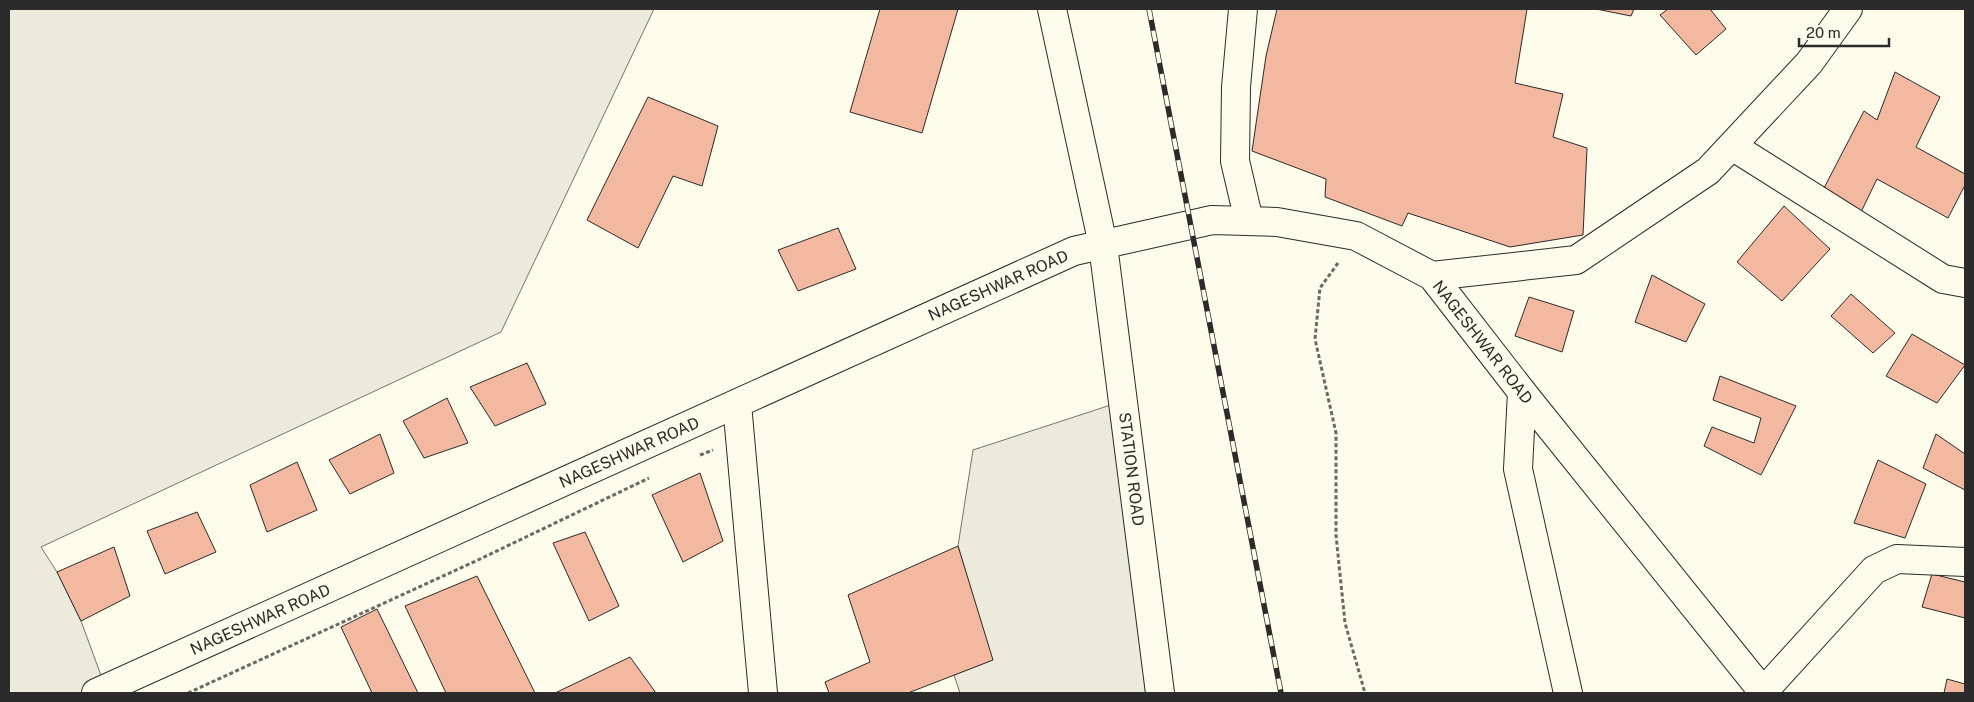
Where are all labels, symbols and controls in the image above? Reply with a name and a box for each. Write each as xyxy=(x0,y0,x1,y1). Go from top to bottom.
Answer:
scale bar xyxy=(1799,15,1889,47)
text: 20 m xyxy=(1806,24,1841,41)
street label: NAGESHWAR ROAD xyxy=(925,246,1071,325)
street label: NAGESHWAR ROAD xyxy=(1429,277,1537,408)
street label: STATION ROAD xyxy=(1115,411,1148,527)
street label: NAGESHWAR ROAD xyxy=(556,413,702,492)
street label: NAGESHWAR ROAD xyxy=(187,580,333,659)

